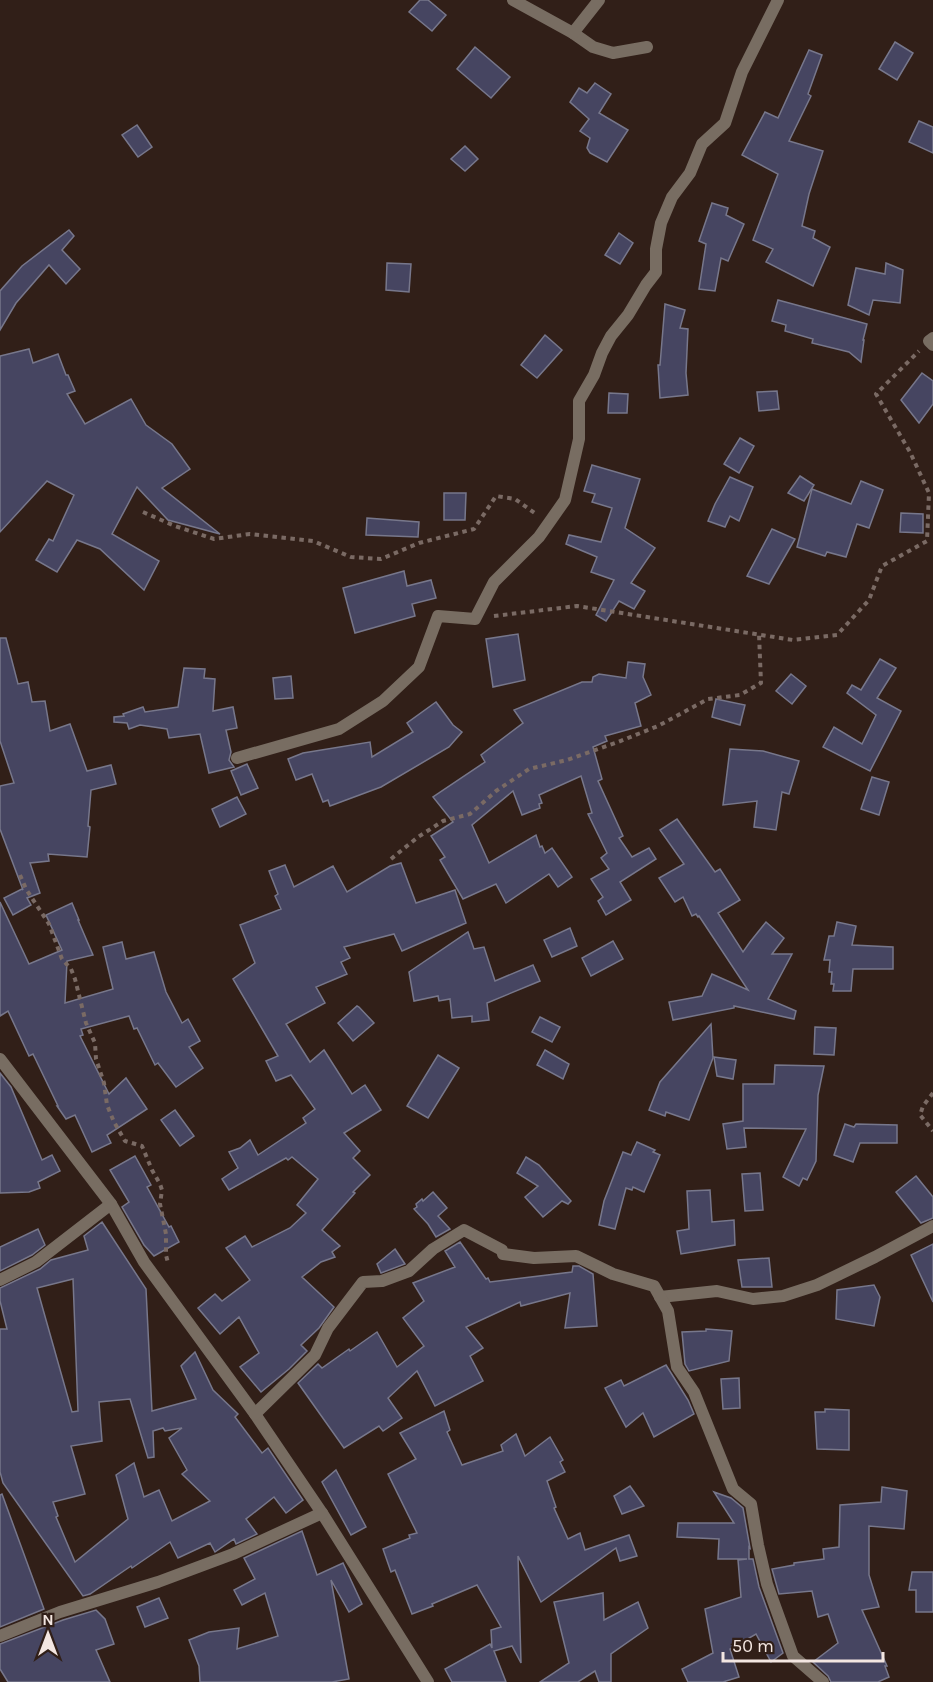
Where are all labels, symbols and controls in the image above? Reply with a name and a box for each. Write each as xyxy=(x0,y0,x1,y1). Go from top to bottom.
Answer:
north arrow xyxy=(18,1604,78,1664)
text: N xyxy=(42,1610,54,1629)
scale bar xyxy=(723,1625,884,1663)
text: 50 m xyxy=(732,1635,774,1657)

